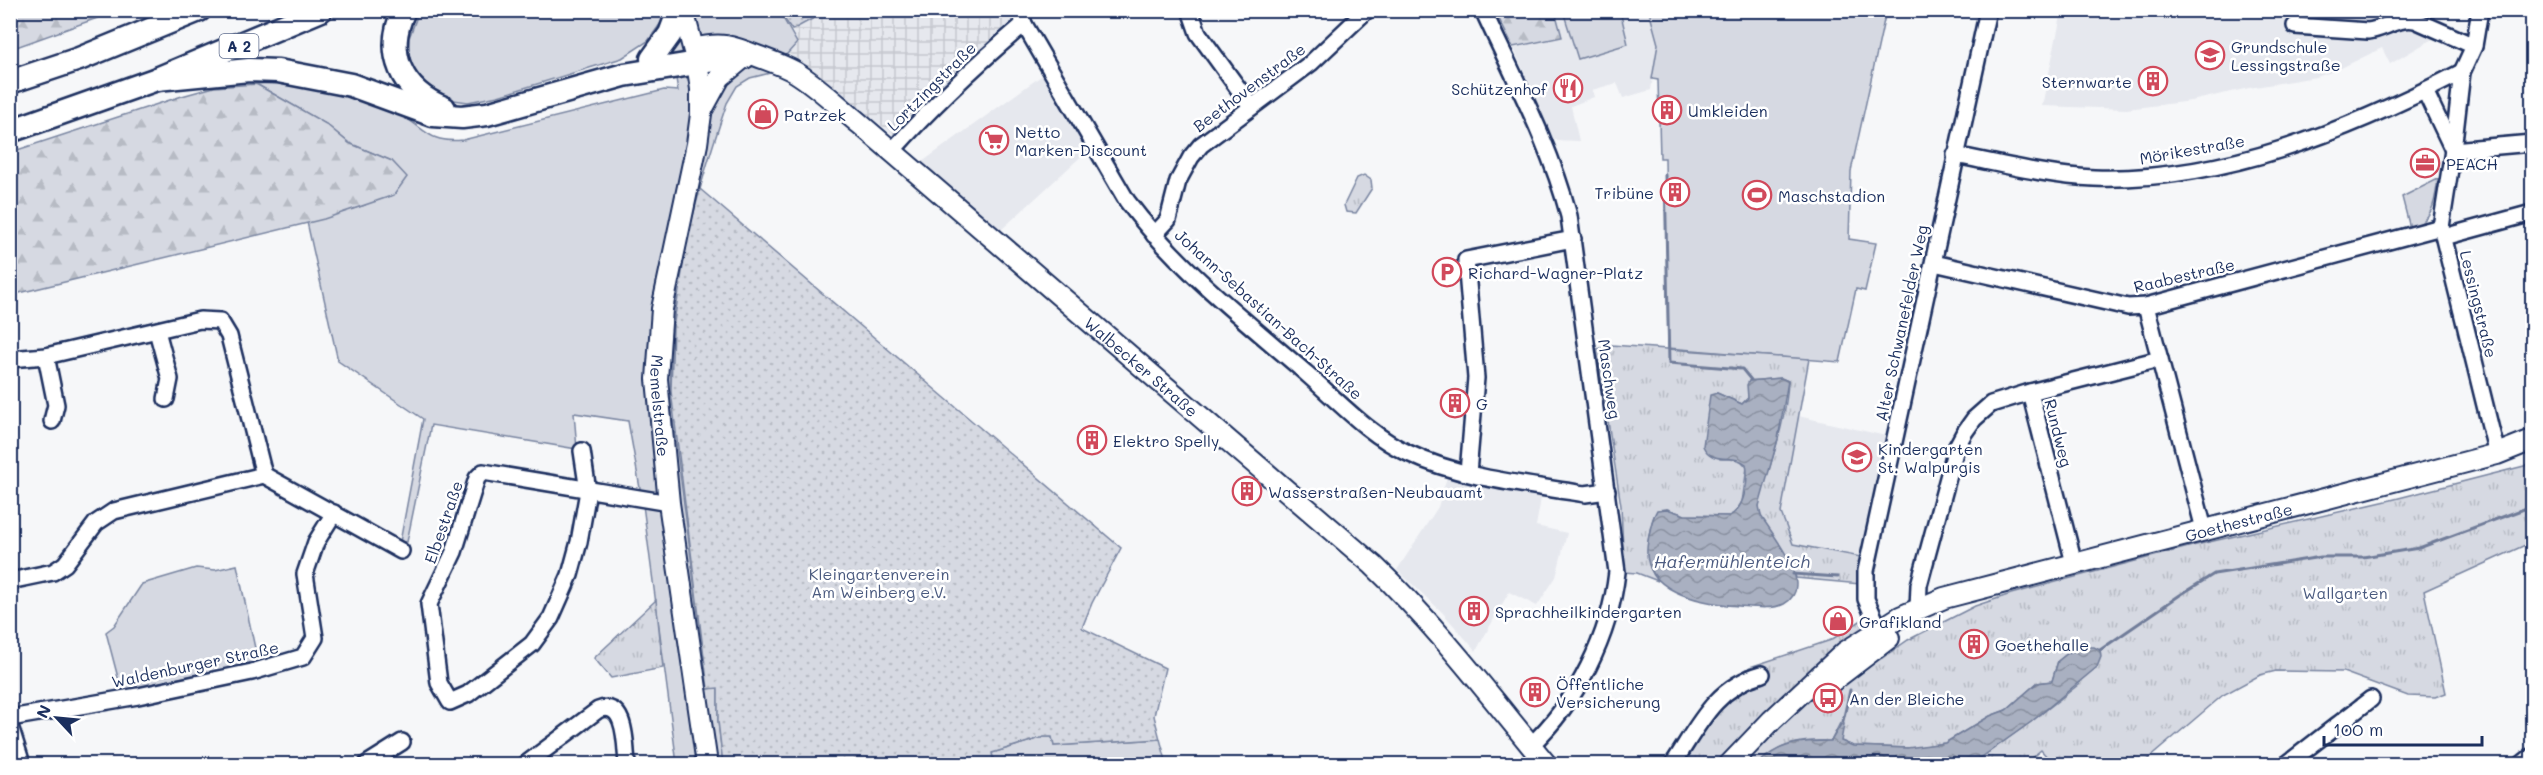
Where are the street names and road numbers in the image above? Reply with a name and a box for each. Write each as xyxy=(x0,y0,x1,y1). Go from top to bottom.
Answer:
road number: A 2 xyxy=(220,34,258,58)
street label: Lortzingstraße xyxy=(882,37,980,135)
street label: Beethovenstraße xyxy=(1189,38,1309,136)
street label: Mörikestraße xyxy=(2138,129,2246,169)
street label: Alter Schwanefelder Weg xyxy=(1870,223,1932,423)
street label: Johann-Sebastian-Bach-Straße xyxy=(1171,224,1367,404)
street label: Lessingstraße xyxy=(2456,248,2502,360)
street label: Raabestraße xyxy=(2131,253,2237,297)
street label: Walbecker Straße xyxy=(1080,311,1203,421)
street label: Maschweg xyxy=(1594,338,1626,420)
street label: Memelstraße xyxy=(646,354,675,458)
street label: Rundweg xyxy=(2040,397,2078,469)
street label: Elbestraße xyxy=(419,478,467,566)
street label: Goethestraße xyxy=(2183,497,2294,545)
street label: Waldenburger Straße xyxy=(109,636,281,692)

